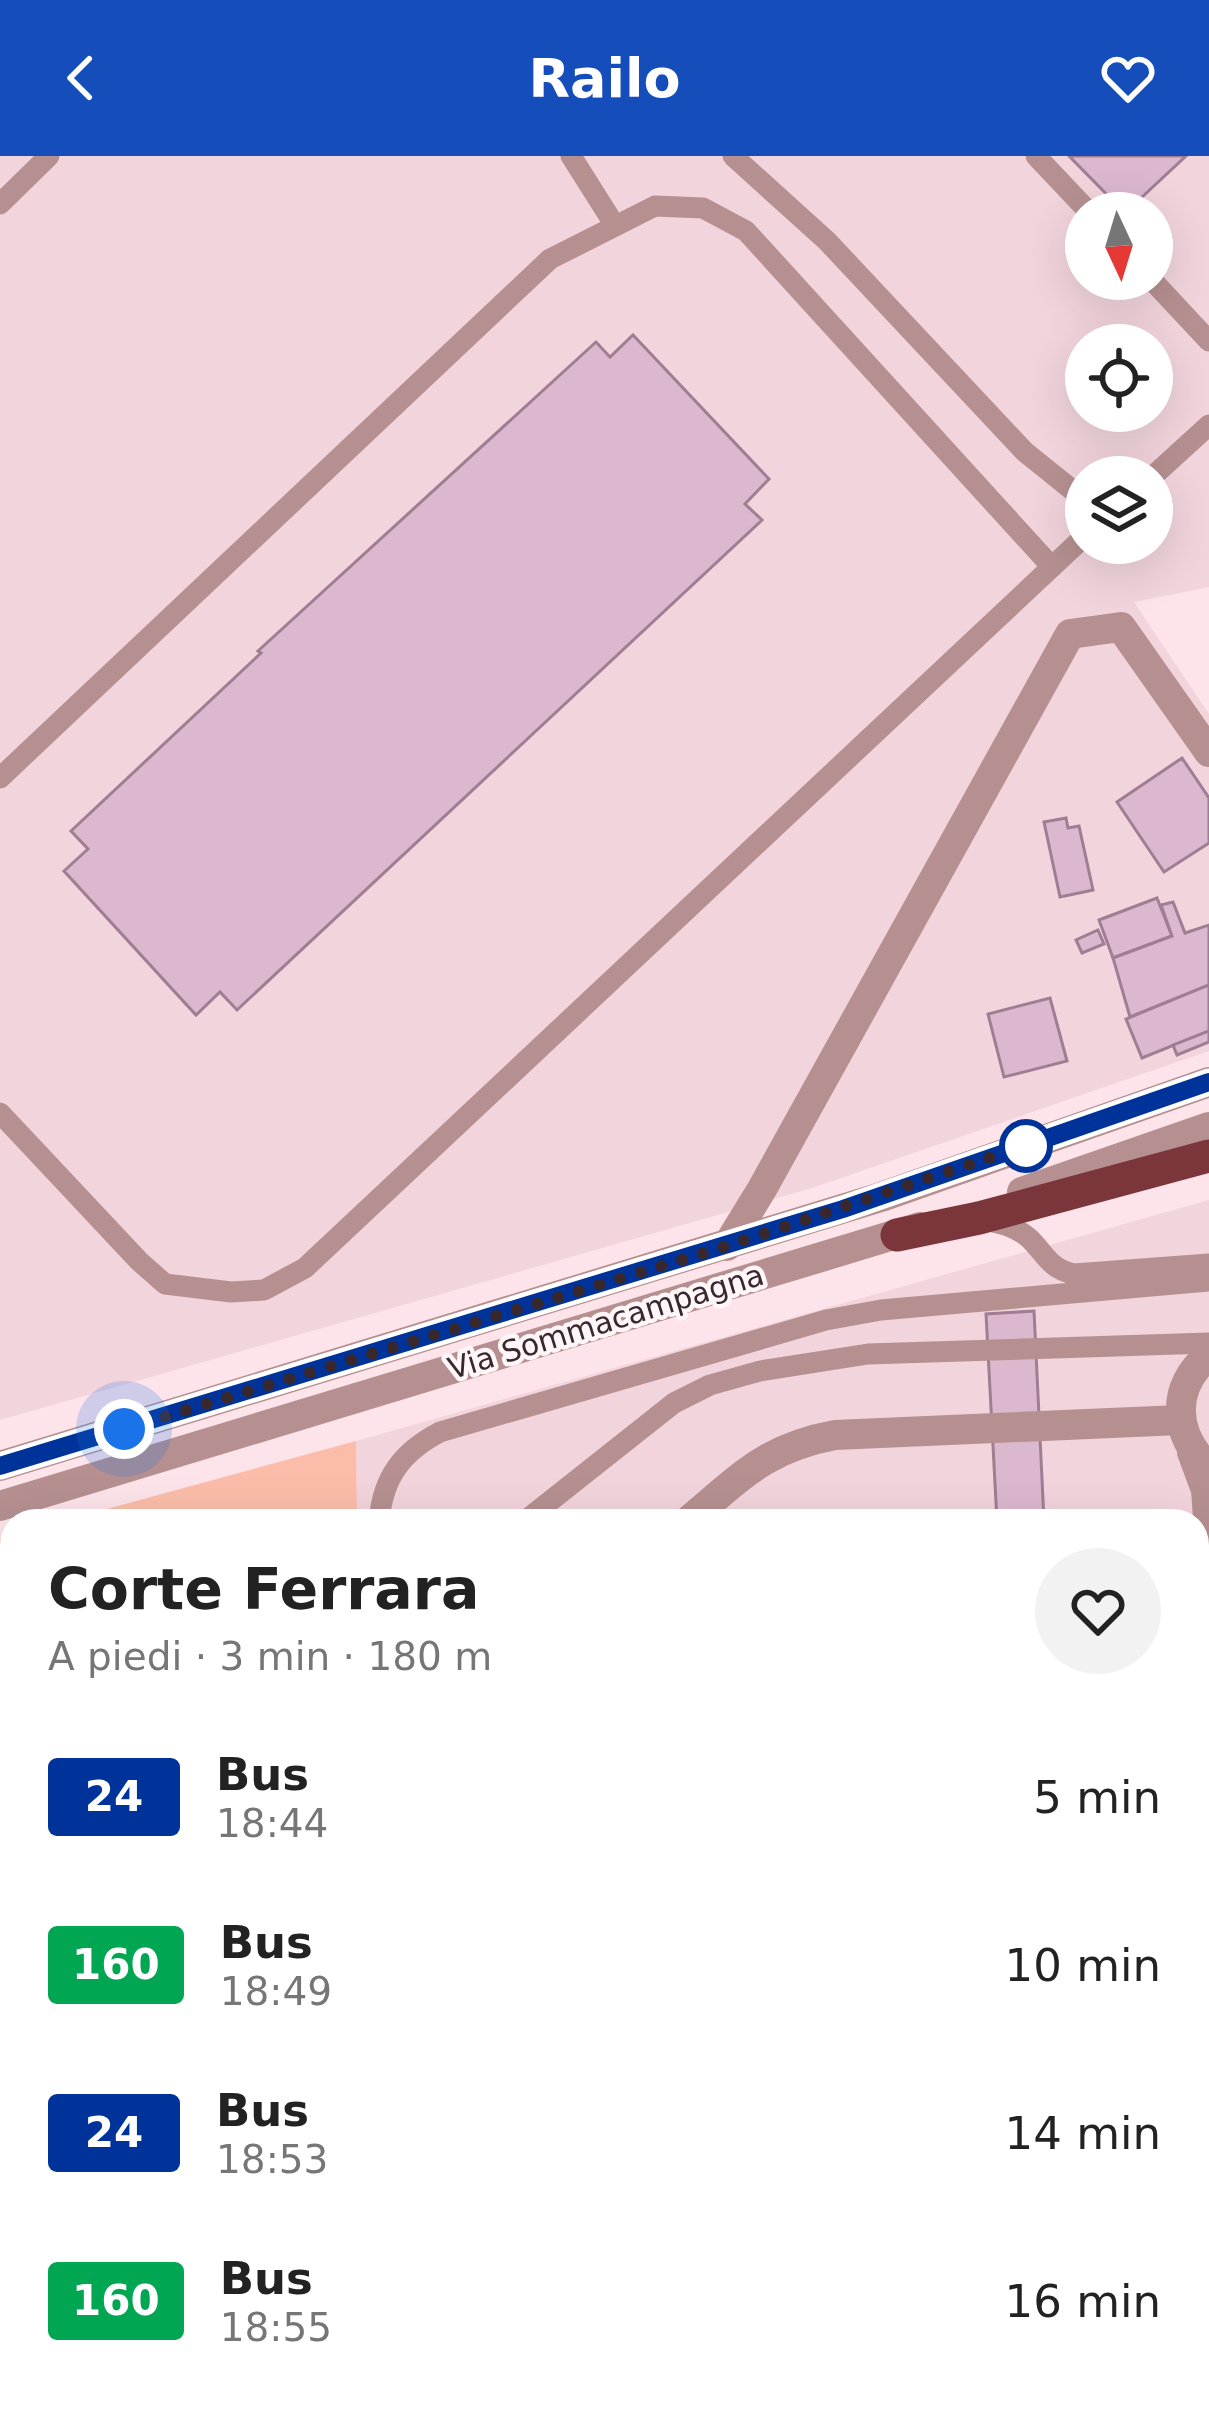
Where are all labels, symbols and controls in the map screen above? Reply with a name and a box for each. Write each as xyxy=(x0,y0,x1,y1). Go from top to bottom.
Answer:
icon: back xyxy=(48,45,114,111)
icon: heart xyxy=(1095,45,1161,111)
text: Railo xyxy=(528,47,681,110)
north arrow xyxy=(1065,192,1173,300)
map controls xyxy=(1065,192,1173,564)
button: locate xyxy=(1065,324,1173,432)
button: layers xyxy=(1065,456,1173,564)
unlabelled marker xyxy=(1001,1121,1051,1171)
street label: Via Sommacampagna xyxy=(444,1257,768,1386)
your location xyxy=(94,1399,154,1459)
button: heart xyxy=(1035,1548,1161,1674)
text: Corte Ferrara xyxy=(48,1556,479,1622)
text: A piedi · 3 min · 180 m xyxy=(48,1634,492,1679)
text: Bus xyxy=(216,1748,309,1801)
text: 5 min xyxy=(1033,1771,1161,1824)
text: 24 xyxy=(85,1772,143,1821)
text: 18:44 xyxy=(216,1801,328,1846)
text: Bus xyxy=(220,1916,313,1969)
text: 10 min xyxy=(1005,1939,1161,1992)
text: 160 xyxy=(72,1940,160,1989)
text: 18:49 xyxy=(220,1969,332,2014)
text: Bus xyxy=(216,2084,309,2137)
text: 14 min xyxy=(1005,2107,1161,2160)
text: 24 xyxy=(85,2108,143,2157)
text: 18:53 xyxy=(216,2137,328,2182)
text: Bus xyxy=(220,2252,313,2305)
text: 16 min xyxy=(1005,2275,1161,2328)
text: 160 xyxy=(72,2276,160,2325)
text: 18:55 xyxy=(220,2305,332,2350)

